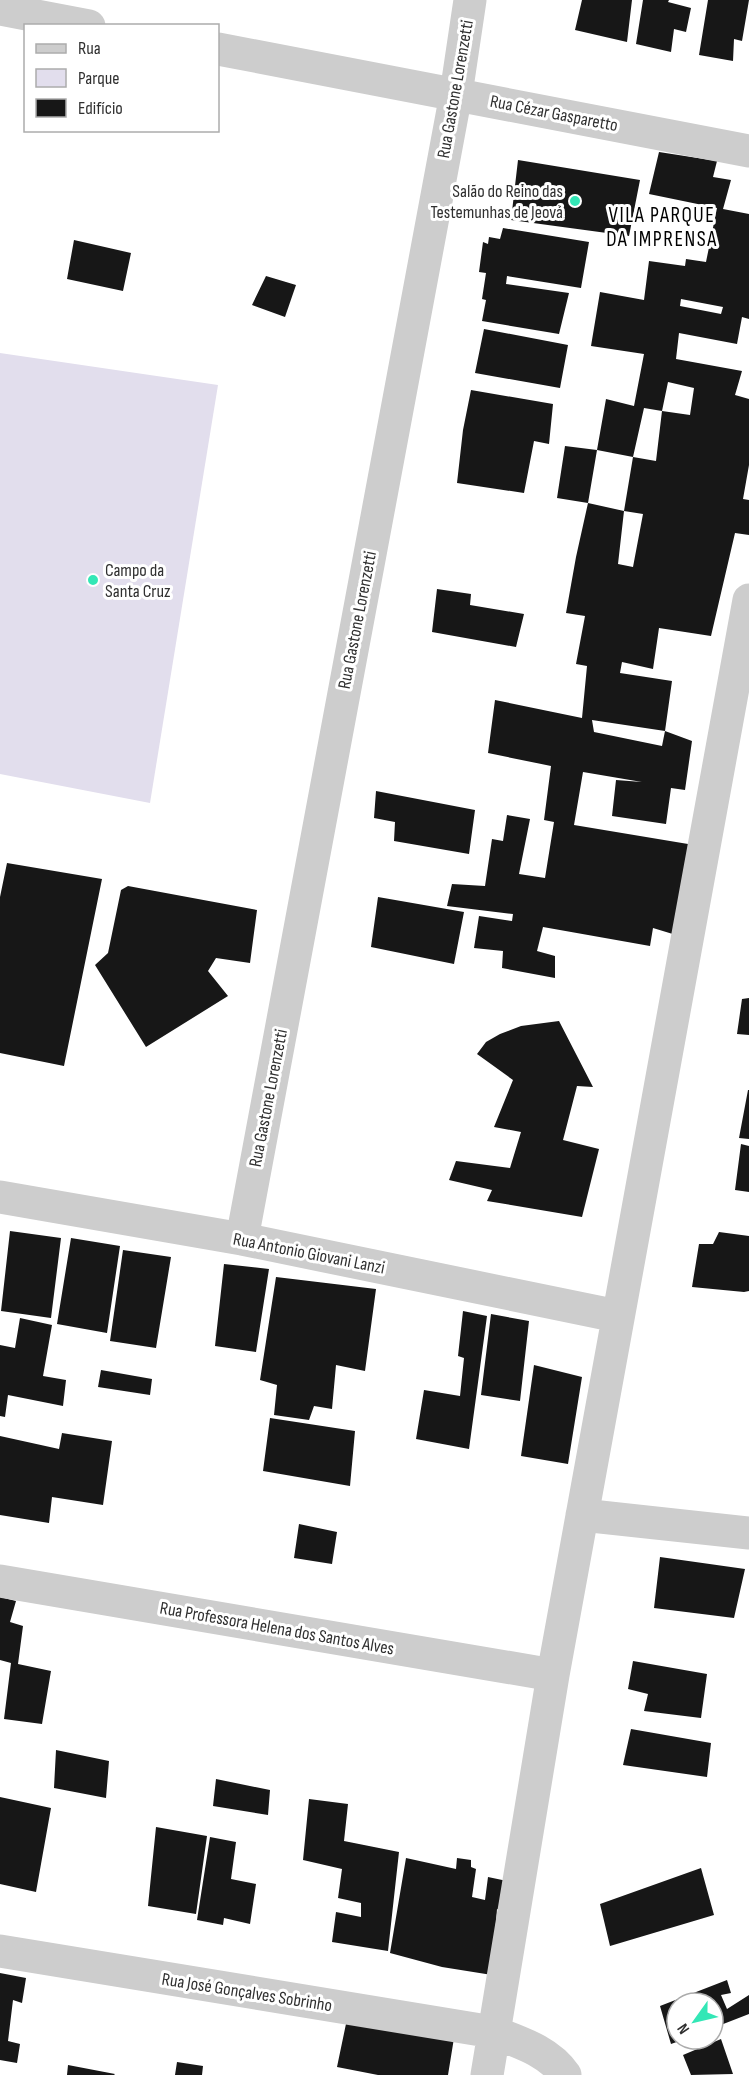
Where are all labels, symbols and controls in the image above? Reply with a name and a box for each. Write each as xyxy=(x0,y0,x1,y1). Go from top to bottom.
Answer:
street label: Rua Gastone Lorenzetti xyxy=(433,18,478,160)
legend xyxy=(24,24,219,132)
text: Rua xyxy=(78,38,101,59)
text: Parque xyxy=(78,68,119,89)
street label: Rua Cézar Gasparetto xyxy=(488,91,620,136)
text: Edifício xyxy=(78,98,123,119)
place label: Salão do Reino das Testemunhas de Jeová xyxy=(430,181,563,223)
marker: Salão do Reino das Testemunhas de Jeová xyxy=(568,194,582,208)
district label: VILA PARQUE DA IMPRENSA xyxy=(606,203,718,252)
street label: Rua Gastone Lorenzetti xyxy=(334,549,381,691)
place label: Campo da Santa Cruz xyxy=(105,560,171,602)
marker: Campo da Santa Cruz xyxy=(86,573,100,587)
street label: Rua Gastone Lorenzetti xyxy=(245,1027,292,1169)
street label: Rua Antonio Giovani Lanzi xyxy=(231,1228,387,1278)
street label: Rua Professora Helena dos Santos Alves xyxy=(158,1598,396,1659)
street label: Rua José Gonçalves Sobrinho xyxy=(160,1969,334,2016)
north arrow xyxy=(665,1991,725,2051)
text: N xyxy=(674,2020,694,2037)

